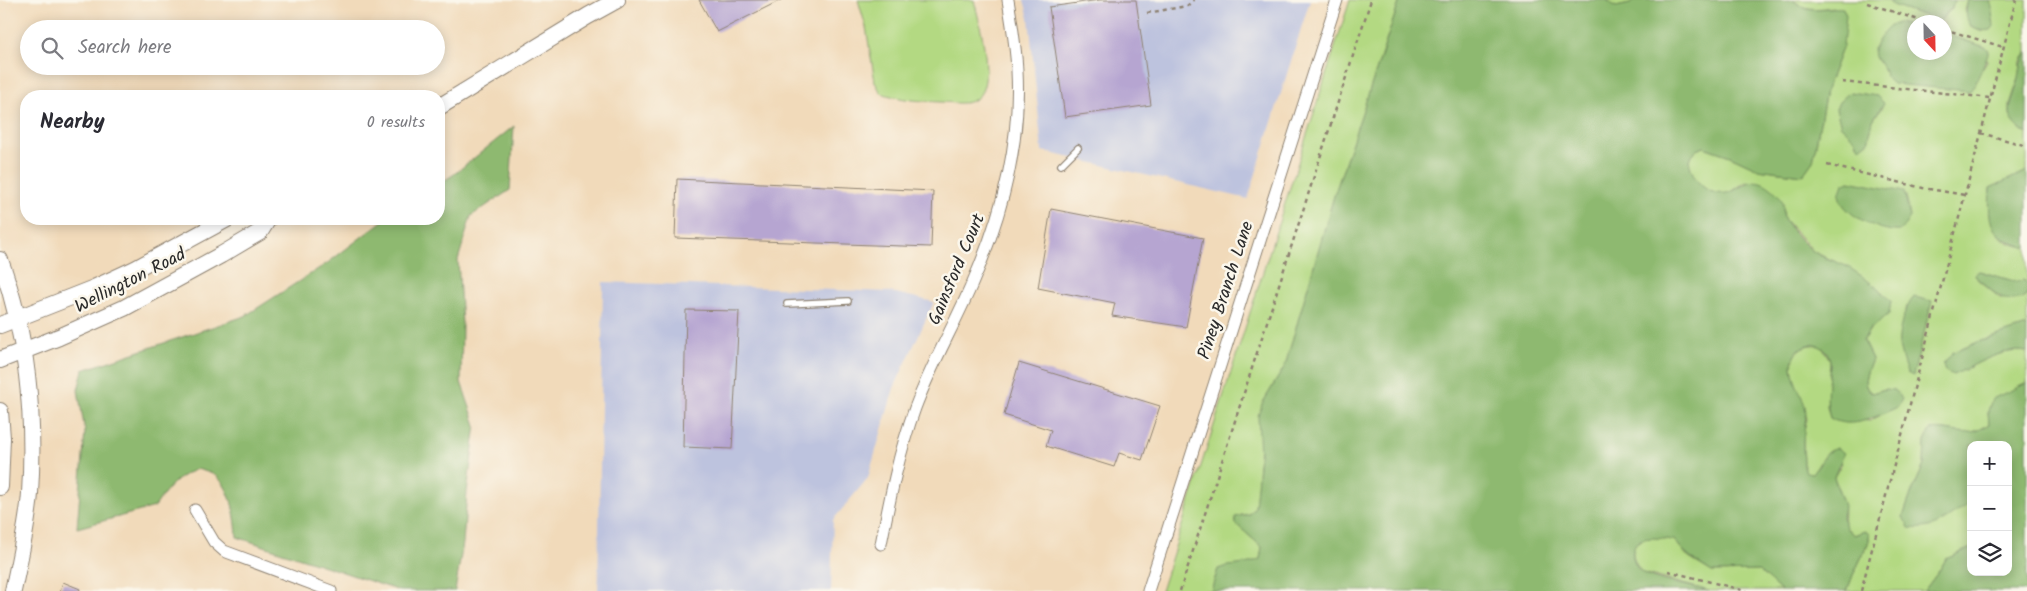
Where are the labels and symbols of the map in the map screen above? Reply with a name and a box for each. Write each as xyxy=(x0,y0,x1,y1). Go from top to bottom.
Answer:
north arrow xyxy=(1907,15,1952,60)
street label: Gainsford Court xyxy=(921,208,994,330)
street label: Piney Branch Lane xyxy=(1190,218,1262,363)
street label: Wellington Road xyxy=(70,240,192,322)

